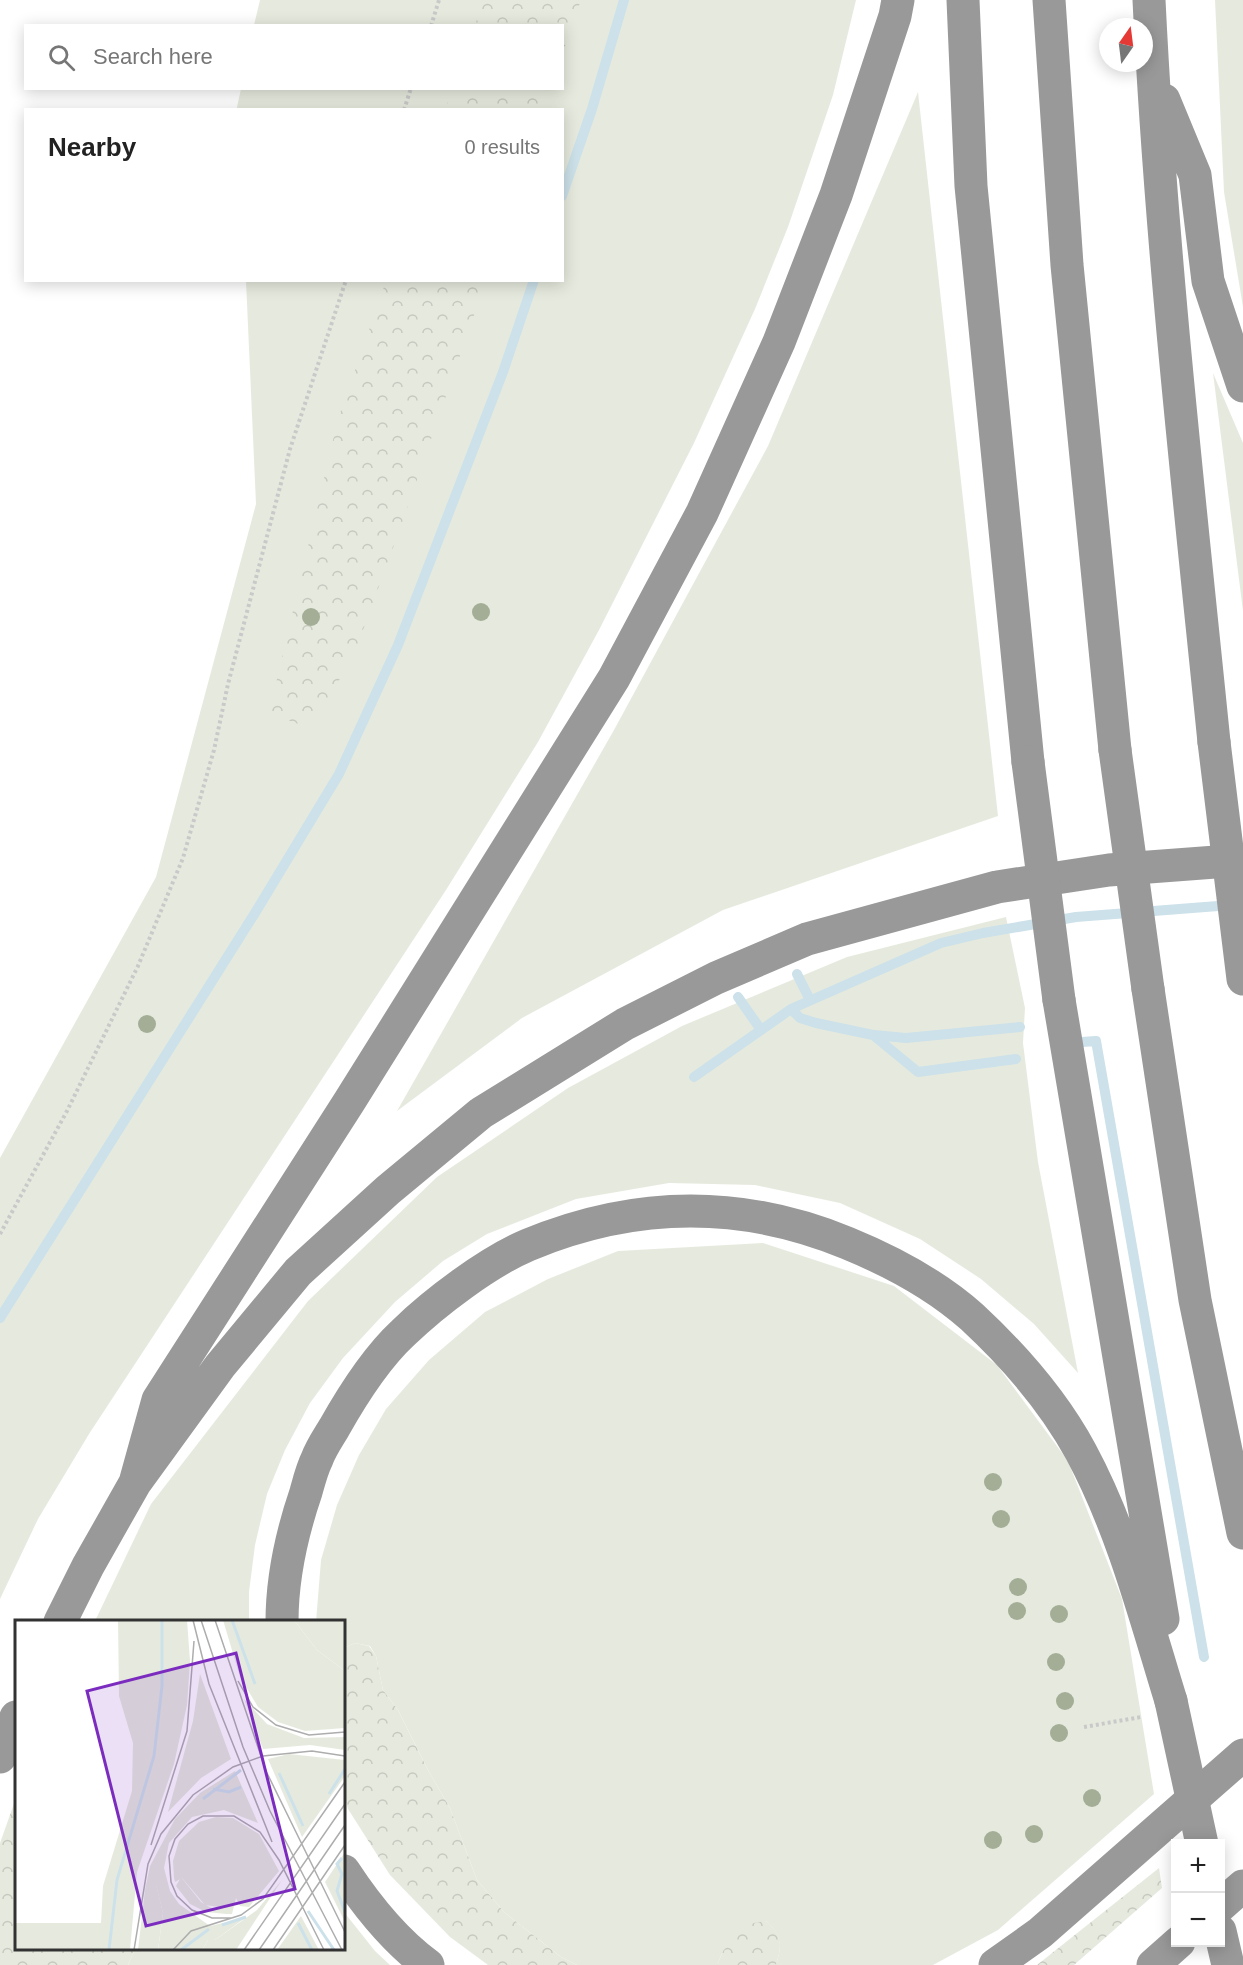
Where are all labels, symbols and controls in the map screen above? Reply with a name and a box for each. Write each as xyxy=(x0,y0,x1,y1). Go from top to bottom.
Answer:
north arrow xyxy=(1099,18,1153,72)
search box xyxy=(24,24,564,90)
icon: search xyxy=(45,41,78,74)
text: Search here xyxy=(93,44,213,69)
text: Nearby xyxy=(48,132,136,162)
text: 0 results xyxy=(464,136,540,158)
inset map xyxy=(15,1620,345,1950)
map controls xyxy=(1171,1839,1225,1947)
button: + xyxy=(1171,1839,1225,1893)
button: − xyxy=(1171,1893,1225,1947)

